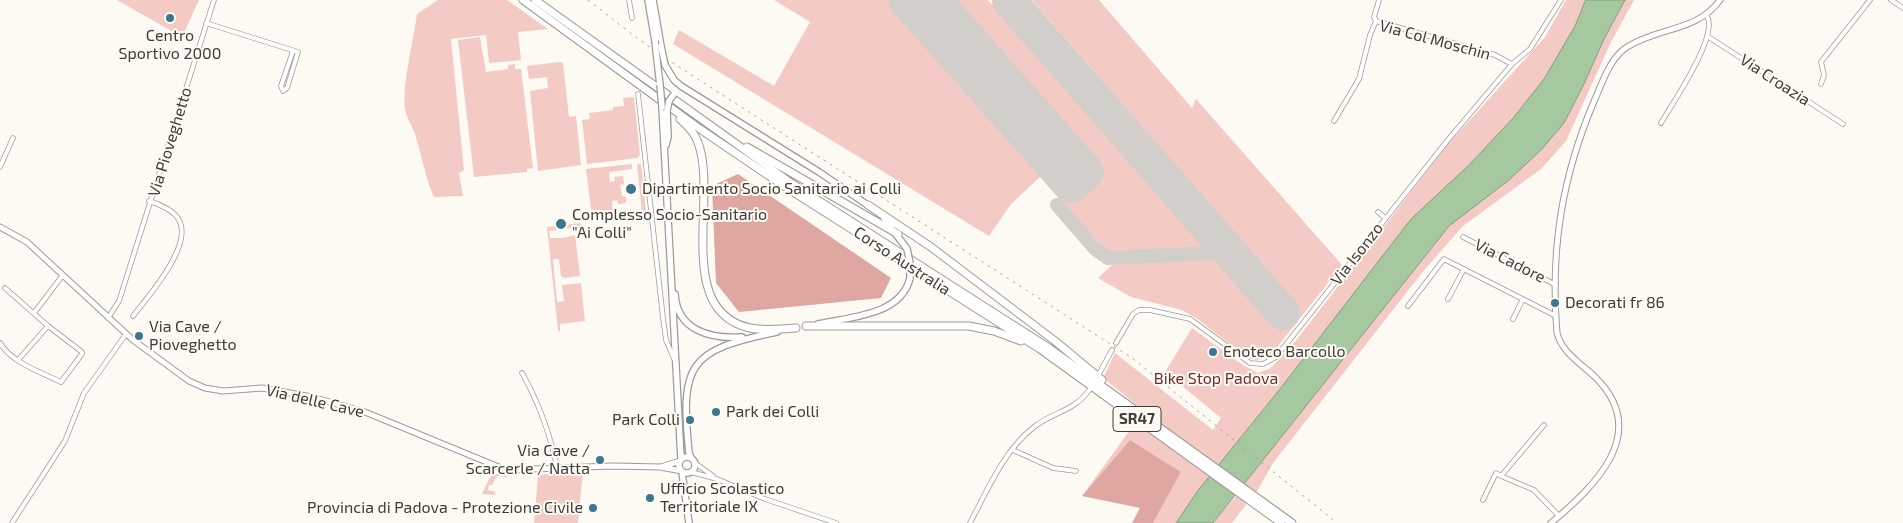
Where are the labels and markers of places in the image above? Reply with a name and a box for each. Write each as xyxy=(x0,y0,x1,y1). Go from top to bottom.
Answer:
marker: Centro Sportivo 2000 xyxy=(164,12,176,24)
place label: Centro Sportivo 2000 xyxy=(119,26,221,64)
place label: Dipartimento Socio Sanitario ai Colli xyxy=(642,179,901,199)
marker: Dipartimento Socio Sanitario ai Colli xyxy=(624,182,638,196)
place label: Complesso Socio-Sanitario "Ai Colli" xyxy=(572,205,767,243)
marker: Complesso Socio-Sanitario "Ai Colli" xyxy=(554,217,568,231)
place label: Decorati fr 86 xyxy=(1565,293,1665,313)
marker: Decorati fr 86 xyxy=(1549,297,1561,309)
place label: Via Cave / Pioveghetto xyxy=(149,317,236,355)
marker: Via Cave / Pioveghetto xyxy=(133,330,145,342)
place label: Enoteco Barcollo xyxy=(1223,342,1346,362)
marker: Enoteco Barcollo xyxy=(1207,346,1219,358)
place label: Park dei Colli xyxy=(726,402,819,422)
marker: Park dei Colli xyxy=(710,406,722,418)
place label: Park Colli xyxy=(612,410,680,430)
marker: Park Colli xyxy=(684,414,696,426)
place label: Via Cave / Scarcerle / Natta xyxy=(466,441,590,479)
marker: Via Cave / Scarcerle / Natta xyxy=(594,454,606,466)
place label: Ufficio Scolastico Territoriale IX xyxy=(660,479,784,517)
marker: Ufficio Scolastico Territoriale IX xyxy=(644,492,656,504)
place label: Provincia di Padova - Protezione Civile xyxy=(307,498,583,518)
marker: Provincia di Padova - Protezione Civile xyxy=(587,502,599,514)

